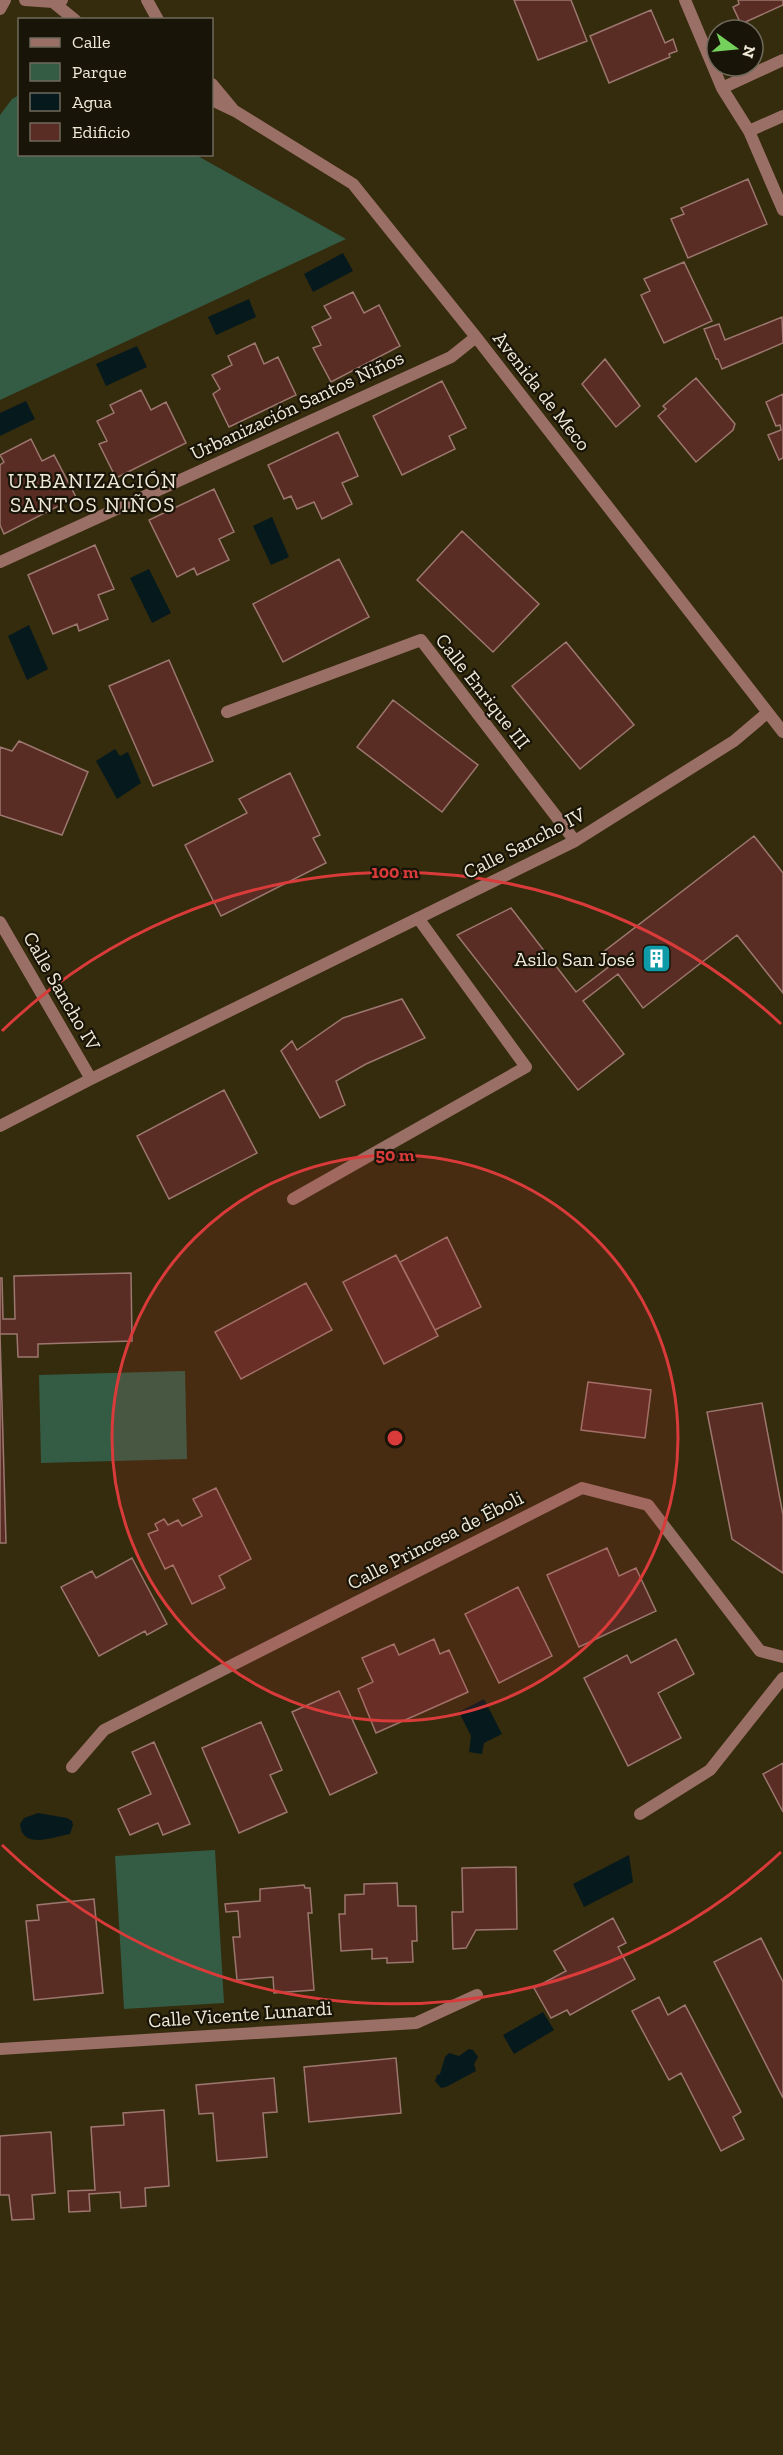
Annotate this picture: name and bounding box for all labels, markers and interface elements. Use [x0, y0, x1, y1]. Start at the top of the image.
legend [18, 18, 213, 156]
north arrow [705, 18, 765, 78]
text: Calle [72, 31, 110, 53]
text: N [738, 43, 760, 60]
text: Parque [72, 61, 127, 83]
text: Agua [72, 91, 112, 113]
text: Edificio [72, 121, 130, 143]
street label: Avenida de Meco [488, 327, 596, 455]
street label: Urbanización Santos Niños [186, 345, 408, 465]
district label: URBANIZACIÓN SANTOS NIÑOS [8, 468, 178, 517]
street label: Calle Enrique III [431, 629, 535, 753]
street label: Calle Sancho IV [459, 802, 589, 884]
text: 100 m [371, 861, 419, 883]
street label: Calle Sancho IV [18, 927, 106, 1055]
building icon: Asilo San José [640, 943, 672, 975]
place label: Asilo San José [515, 947, 635, 971]
text: 50 m [376, 1144, 415, 1166]
centre of rings [385, 1428, 405, 1448]
street label: Calle Princesa de Éboli [343, 1485, 527, 1595]
street label: Calle Vicente Lunardi [147, 1996, 333, 2032]

